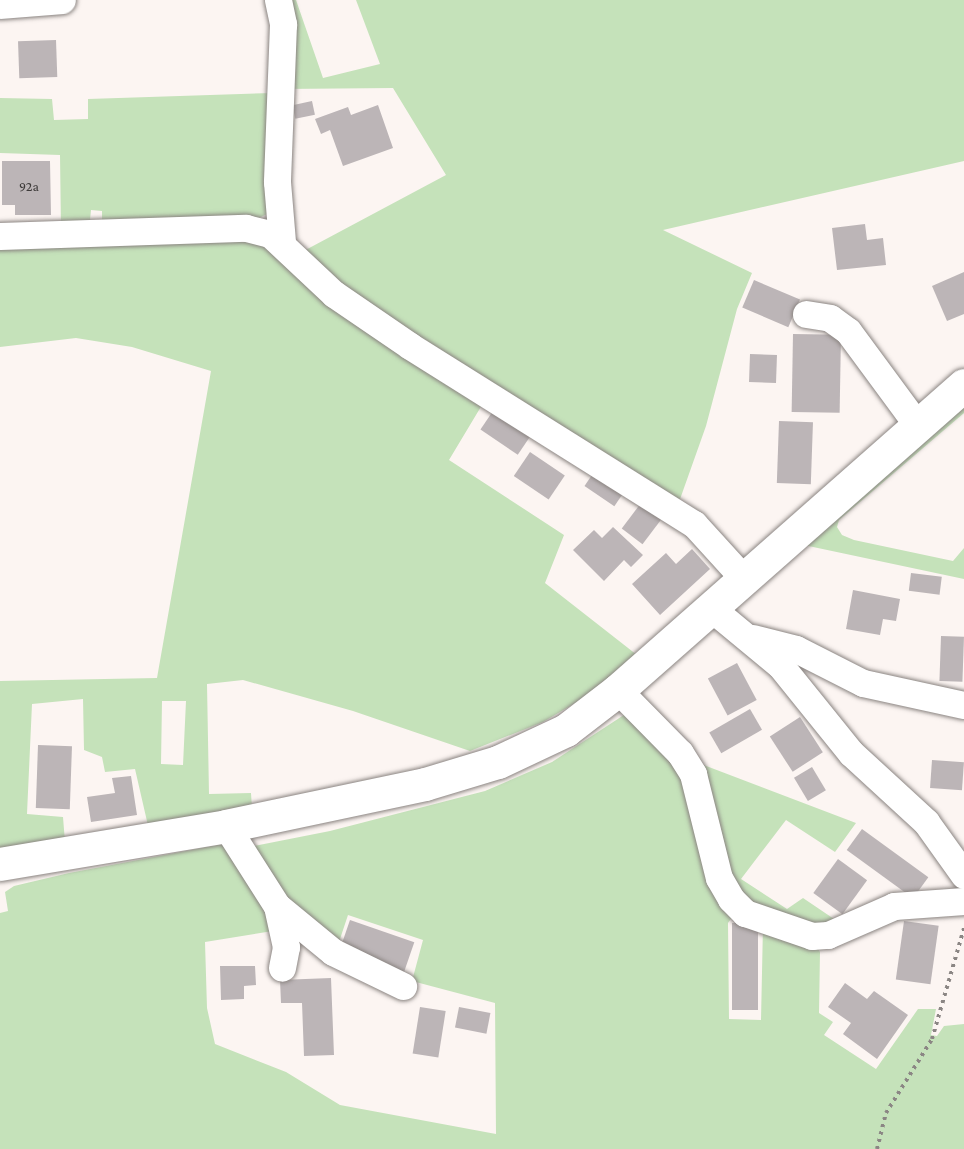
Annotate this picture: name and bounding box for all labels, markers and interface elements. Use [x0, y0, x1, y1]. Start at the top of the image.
house number: 92a [19, 178, 39, 194]

